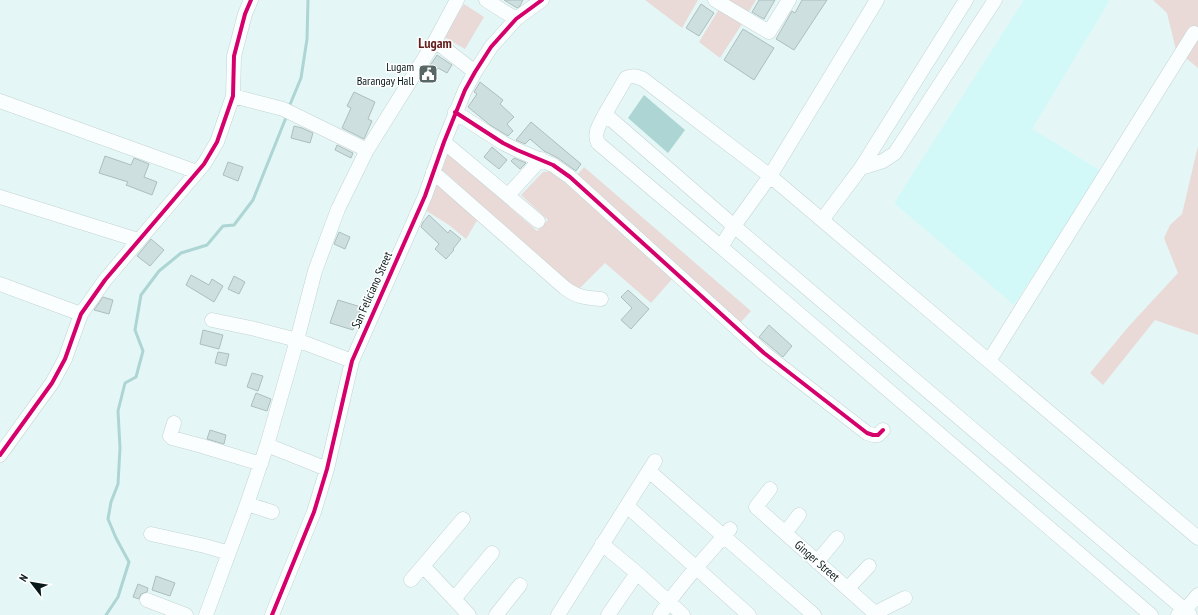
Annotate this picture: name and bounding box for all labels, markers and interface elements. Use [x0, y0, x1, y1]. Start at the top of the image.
district label: Lugam [418, 34, 452, 52]
place label: Lugam Barangay Hall [357, 59, 414, 88]
public building icon: Lugam Barangay Hall [417, 63, 439, 85]
street label: San Feliciano Street [348, 248, 395, 331]
street label: Ginger Street [792, 537, 843, 585]
north arrow [12, 563, 52, 603]
text: N [16, 572, 31, 584]

